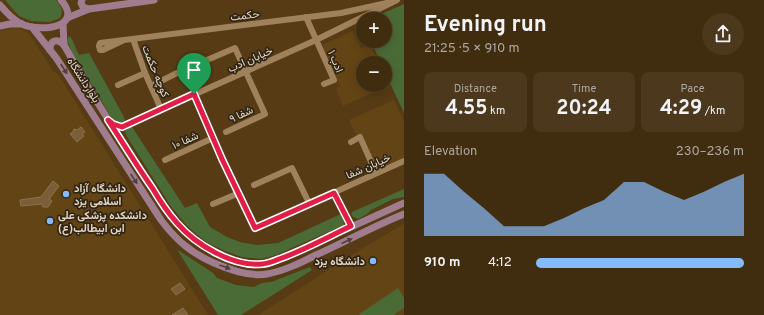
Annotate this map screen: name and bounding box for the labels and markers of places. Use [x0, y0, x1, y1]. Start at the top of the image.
pin [177, 53, 211, 94]
place label: دانشگاه آزاد اسلامی یزد [74, 182, 127, 209]
marker: دانشگاه آزاد اسلامی یزد [61, 189, 71, 199]
place label: دانشکده پزشکی علی ابن ابیطالب(ع) [58, 209, 147, 236]
marker: دانشکده پزشکی علی ابن ابیطالب(ع) [45, 216, 55, 226]
place label: دانشگاه یزد [315, 255, 366, 269]
marker: دانشگاه یزد [368, 256, 378, 266]

